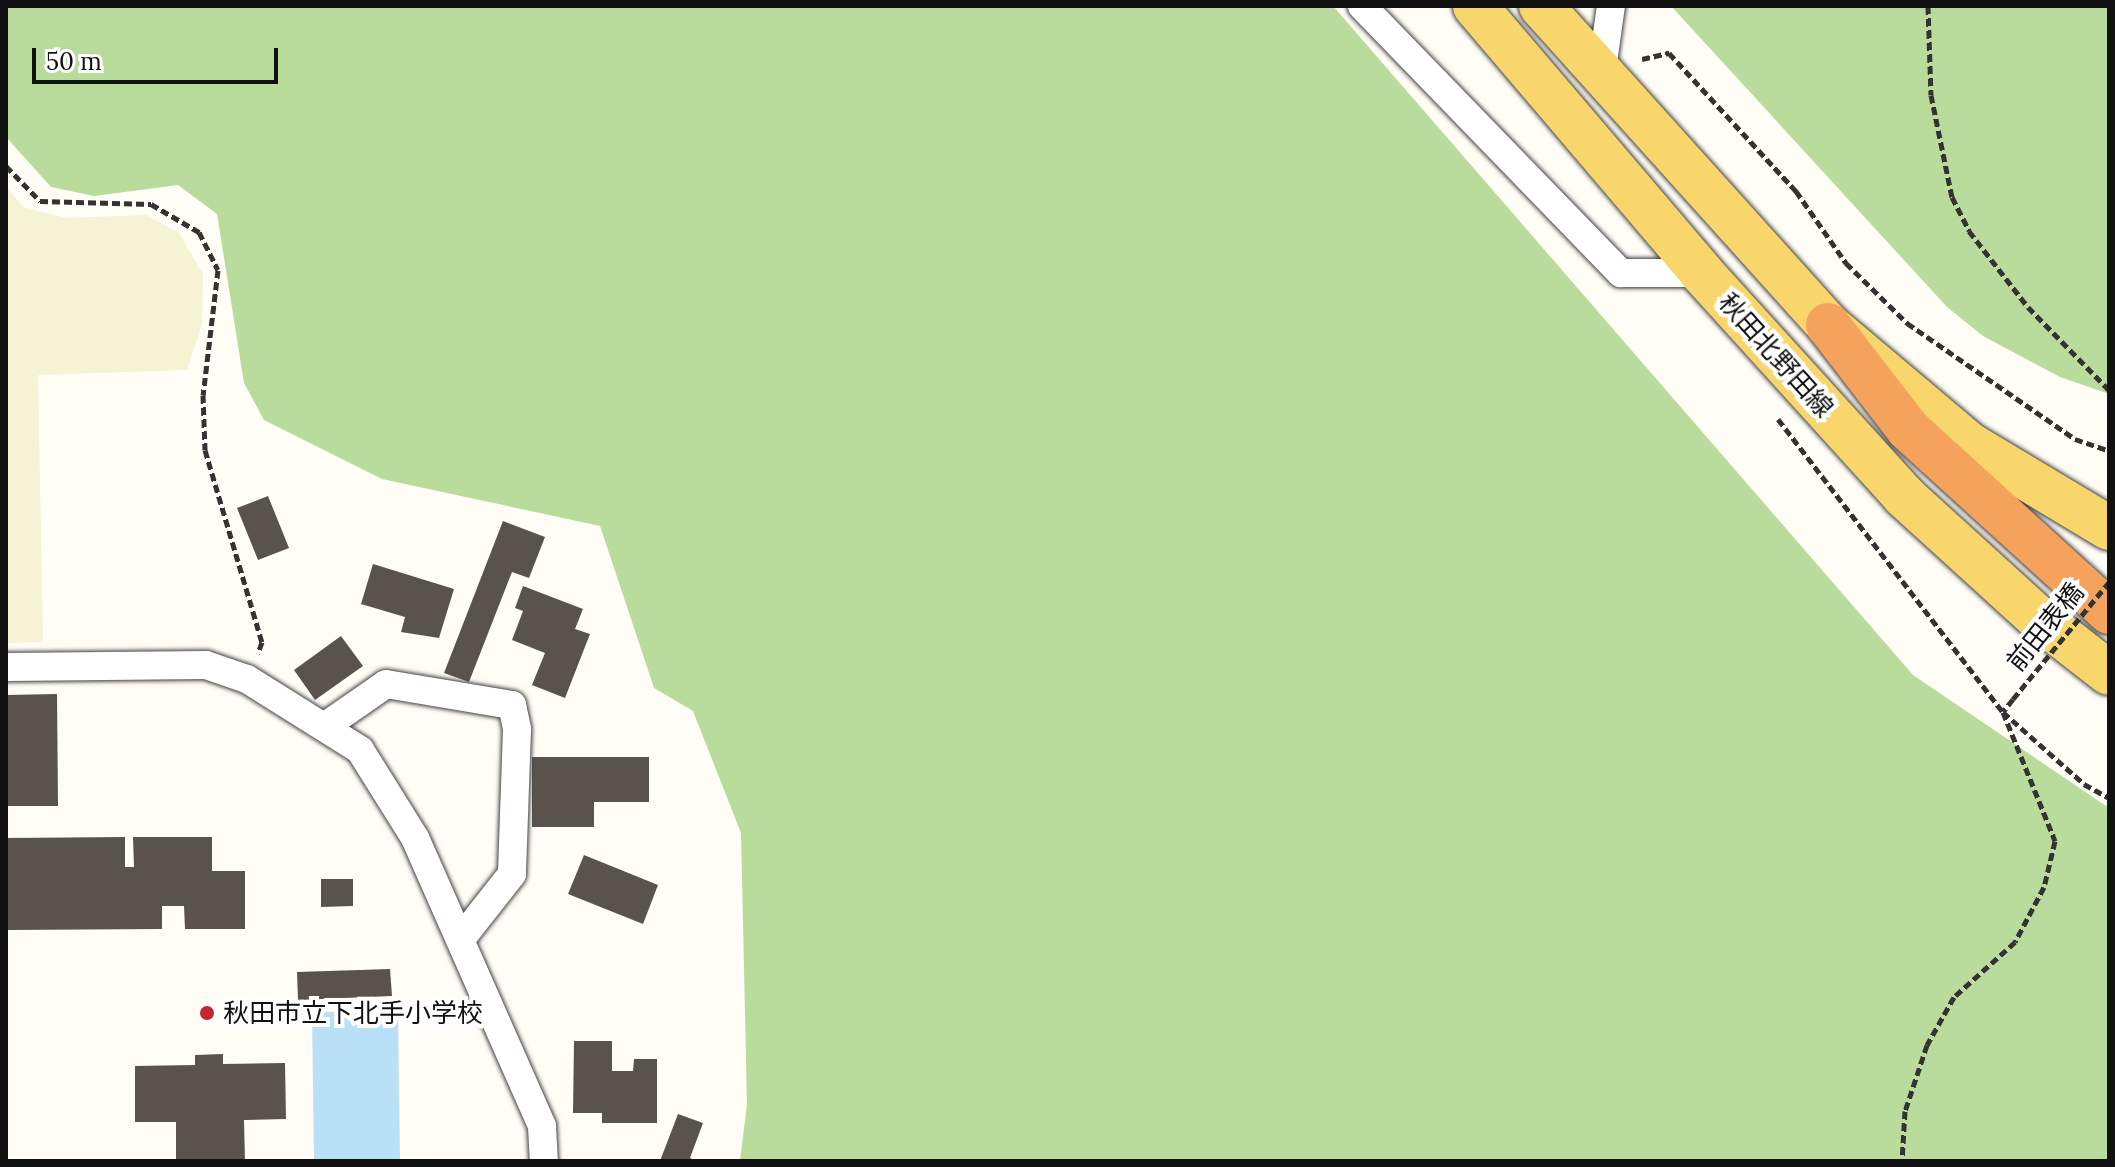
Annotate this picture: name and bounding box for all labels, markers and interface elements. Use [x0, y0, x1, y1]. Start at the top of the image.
scale bar [36, 32, 282, 82]
text: 50 m [46, 46, 102, 77]
street label: 秋田北野田線 [1712, 287, 1840, 423]
street label: 前田表橋 [2000, 577, 2090, 677]
place label: 秋田市立下北手小学校 [223, 997, 483, 1029]
marker: 秋田市立下北手小学校 [198, 1004, 216, 1022]

